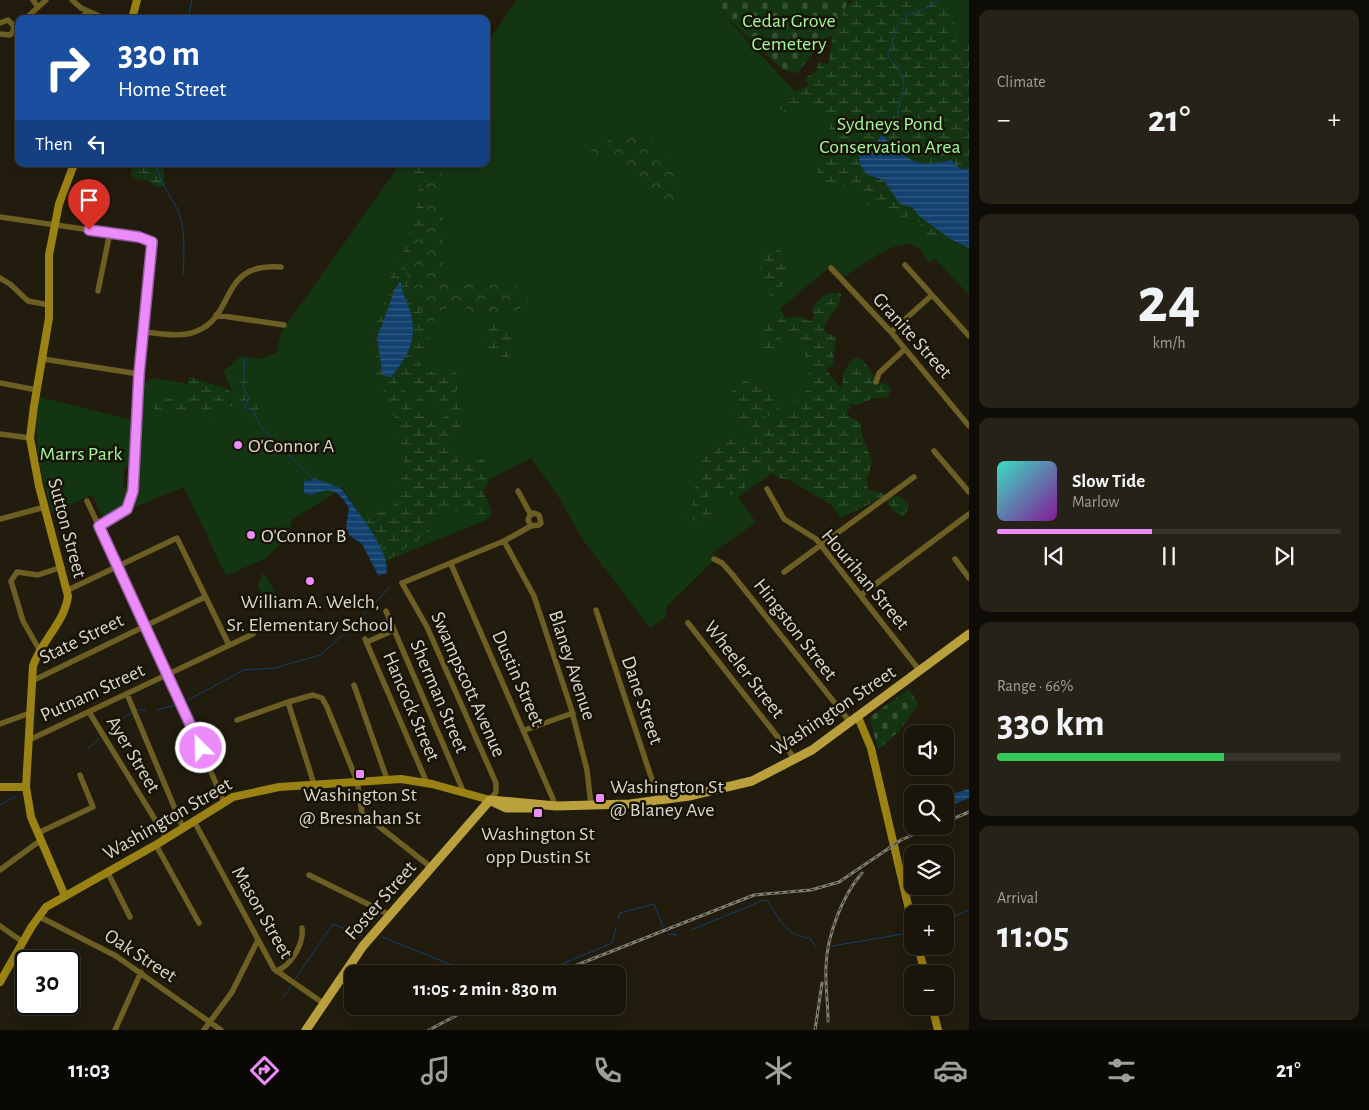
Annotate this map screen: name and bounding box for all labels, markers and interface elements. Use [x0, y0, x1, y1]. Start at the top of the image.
park label: Cedar Grove Cemetery [742, 11, 836, 54]
icon: right [35, 35, 100, 100]
text: 330 m [118, 37, 200, 72]
text: Climate [997, 74, 1046, 90]
text: Home Street [118, 78, 226, 100]
text: 21° [1148, 101, 1190, 139]
text: − [997, 106, 1010, 134]
text: + [1328, 106, 1341, 134]
park label: Sydneys Pond Conservation Area [819, 114, 961, 157]
icon: left [83, 130, 111, 158]
text: Then [35, 135, 73, 154]
pin [68, 179, 110, 230]
icon: arrive [75, 186, 103, 214]
text: 24 [1137, 269, 1201, 334]
street label: Granite Street [869, 289, 956, 383]
text: km/h [1152, 335, 1186, 351]
place label: O'Connor A [248, 436, 335, 456]
marker: O'Connor A [232, 439, 244, 451]
park label: Marrs Park [40, 444, 122, 464]
text: Slow Tide [1072, 472, 1145, 491]
street label: Sutton Street [44, 476, 90, 581]
text: Marlow [1072, 494, 1119, 510]
place label: O'Connor B [261, 526, 347, 546]
street label: Hourihan Street [818, 526, 913, 634]
marker: O'Connor B [245, 529, 257, 541]
icon: previous [1040, 542, 1068, 570]
icon: pause [1155, 542, 1183, 570]
icon: next [1270, 542, 1298, 570]
marker: William A. Welch, Sr. Elementary School [304, 575, 316, 587]
street label: Hingston Street [750, 575, 841, 684]
place label: William A. Welch, Sr. Elementary School [227, 592, 393, 635]
street label: Blaney Avenue [545, 608, 599, 723]
street label: Swampscott Avenue [427, 609, 509, 760]
street label: State Street [36, 610, 127, 668]
street label: Wheeler Street [700, 617, 789, 723]
street label: Dustin Street [488, 628, 548, 730]
street label: Sherman Street [406, 637, 472, 757]
street label: Hancock Street [379, 648, 443, 765]
street label: Dane Street [618, 654, 667, 748]
street label: Putnam Street [37, 660, 148, 726]
street label: Washington Street [768, 662, 900, 760]
text: Range · 66% [997, 678, 1073, 694]
text: 330 km [997, 705, 1105, 743]
street label: Ayer Street [103, 713, 164, 797]
position arrow [174, 721, 226, 773]
map controls [904, 725, 954, 1015]
button: sound [904, 725, 954, 775]
marker: Washington St @ Bresnahan St [354, 768, 366, 780]
street label: Washington Street [100, 774, 236, 864]
place label: Washington St @ Blaney Ave [610, 777, 724, 820]
place label: Washington St @ Bresnahan St [299, 785, 422, 828]
button: search [904, 785, 954, 835]
marker: Washington St @ Blaney Ave [594, 792, 606, 804]
marker: Washington St opp Dustin St [532, 807, 544, 819]
place label: Washington St opp Dustin St [481, 824, 596, 867]
button: layers [904, 845, 954, 895]
street label: Foster Street [341, 857, 421, 944]
street label: Mason Street [228, 863, 297, 962]
text: Arrival [997, 890, 1038, 906]
button: + [904, 905, 954, 955]
text: 11:05 [997, 917, 1069, 955]
street label: Oak Street [101, 925, 181, 987]
speed limit sign: 30 [15, 950, 80, 1015]
button: − [904, 965, 954, 1015]
text: 11:05 · 2 min · 830 m [413, 980, 557, 999]
icon: directions [247, 1053, 282, 1088]
icon: music [418, 1053, 453, 1088]
icon: phone [590, 1053, 625, 1088]
icon: climate [761, 1053, 796, 1088]
icon: car [933, 1053, 968, 1088]
icon: filters [1104, 1053, 1139, 1088]
text: 11:03 [68, 1059, 110, 1081]
text: 21° [1276, 1059, 1301, 1081]

